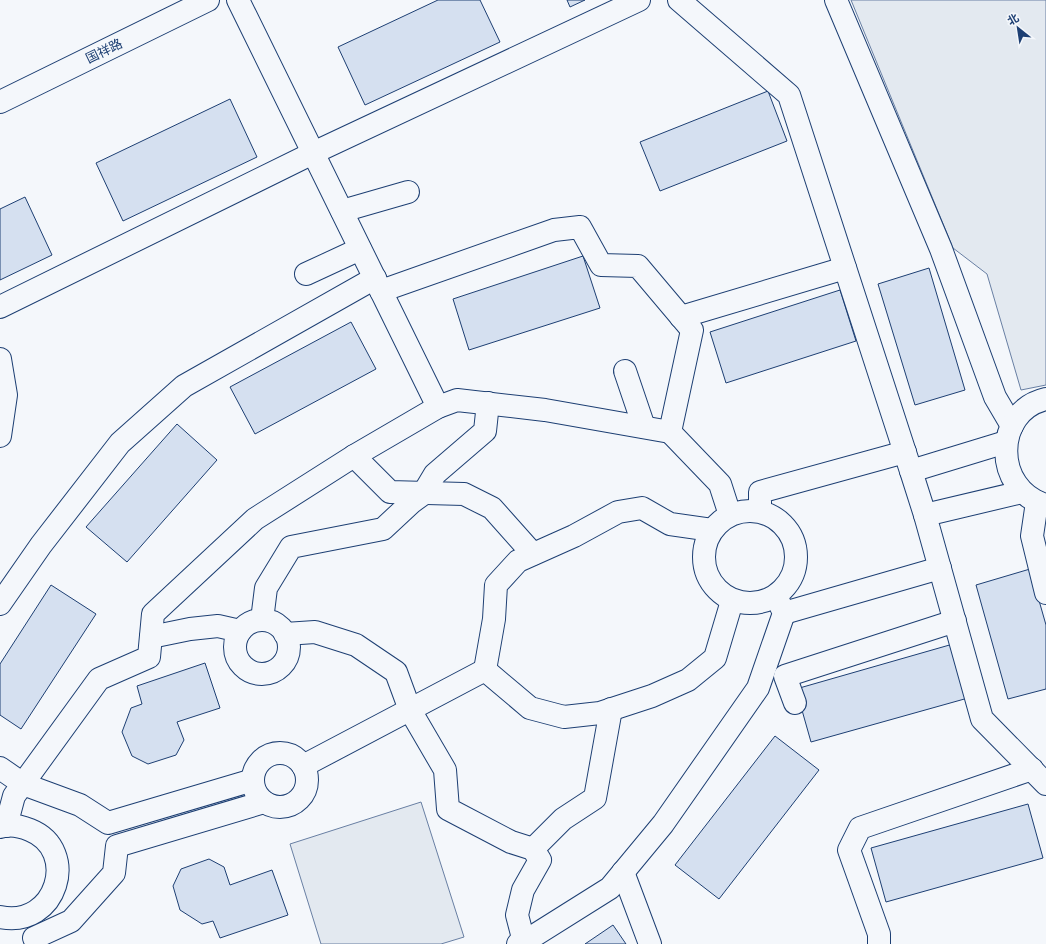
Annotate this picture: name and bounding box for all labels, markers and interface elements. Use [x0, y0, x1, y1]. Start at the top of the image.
north arrow [998, 8, 1038, 48]
text: 北 [1005, 11, 1021, 28]
street label: 国祥路 [83, 35, 125, 67]

